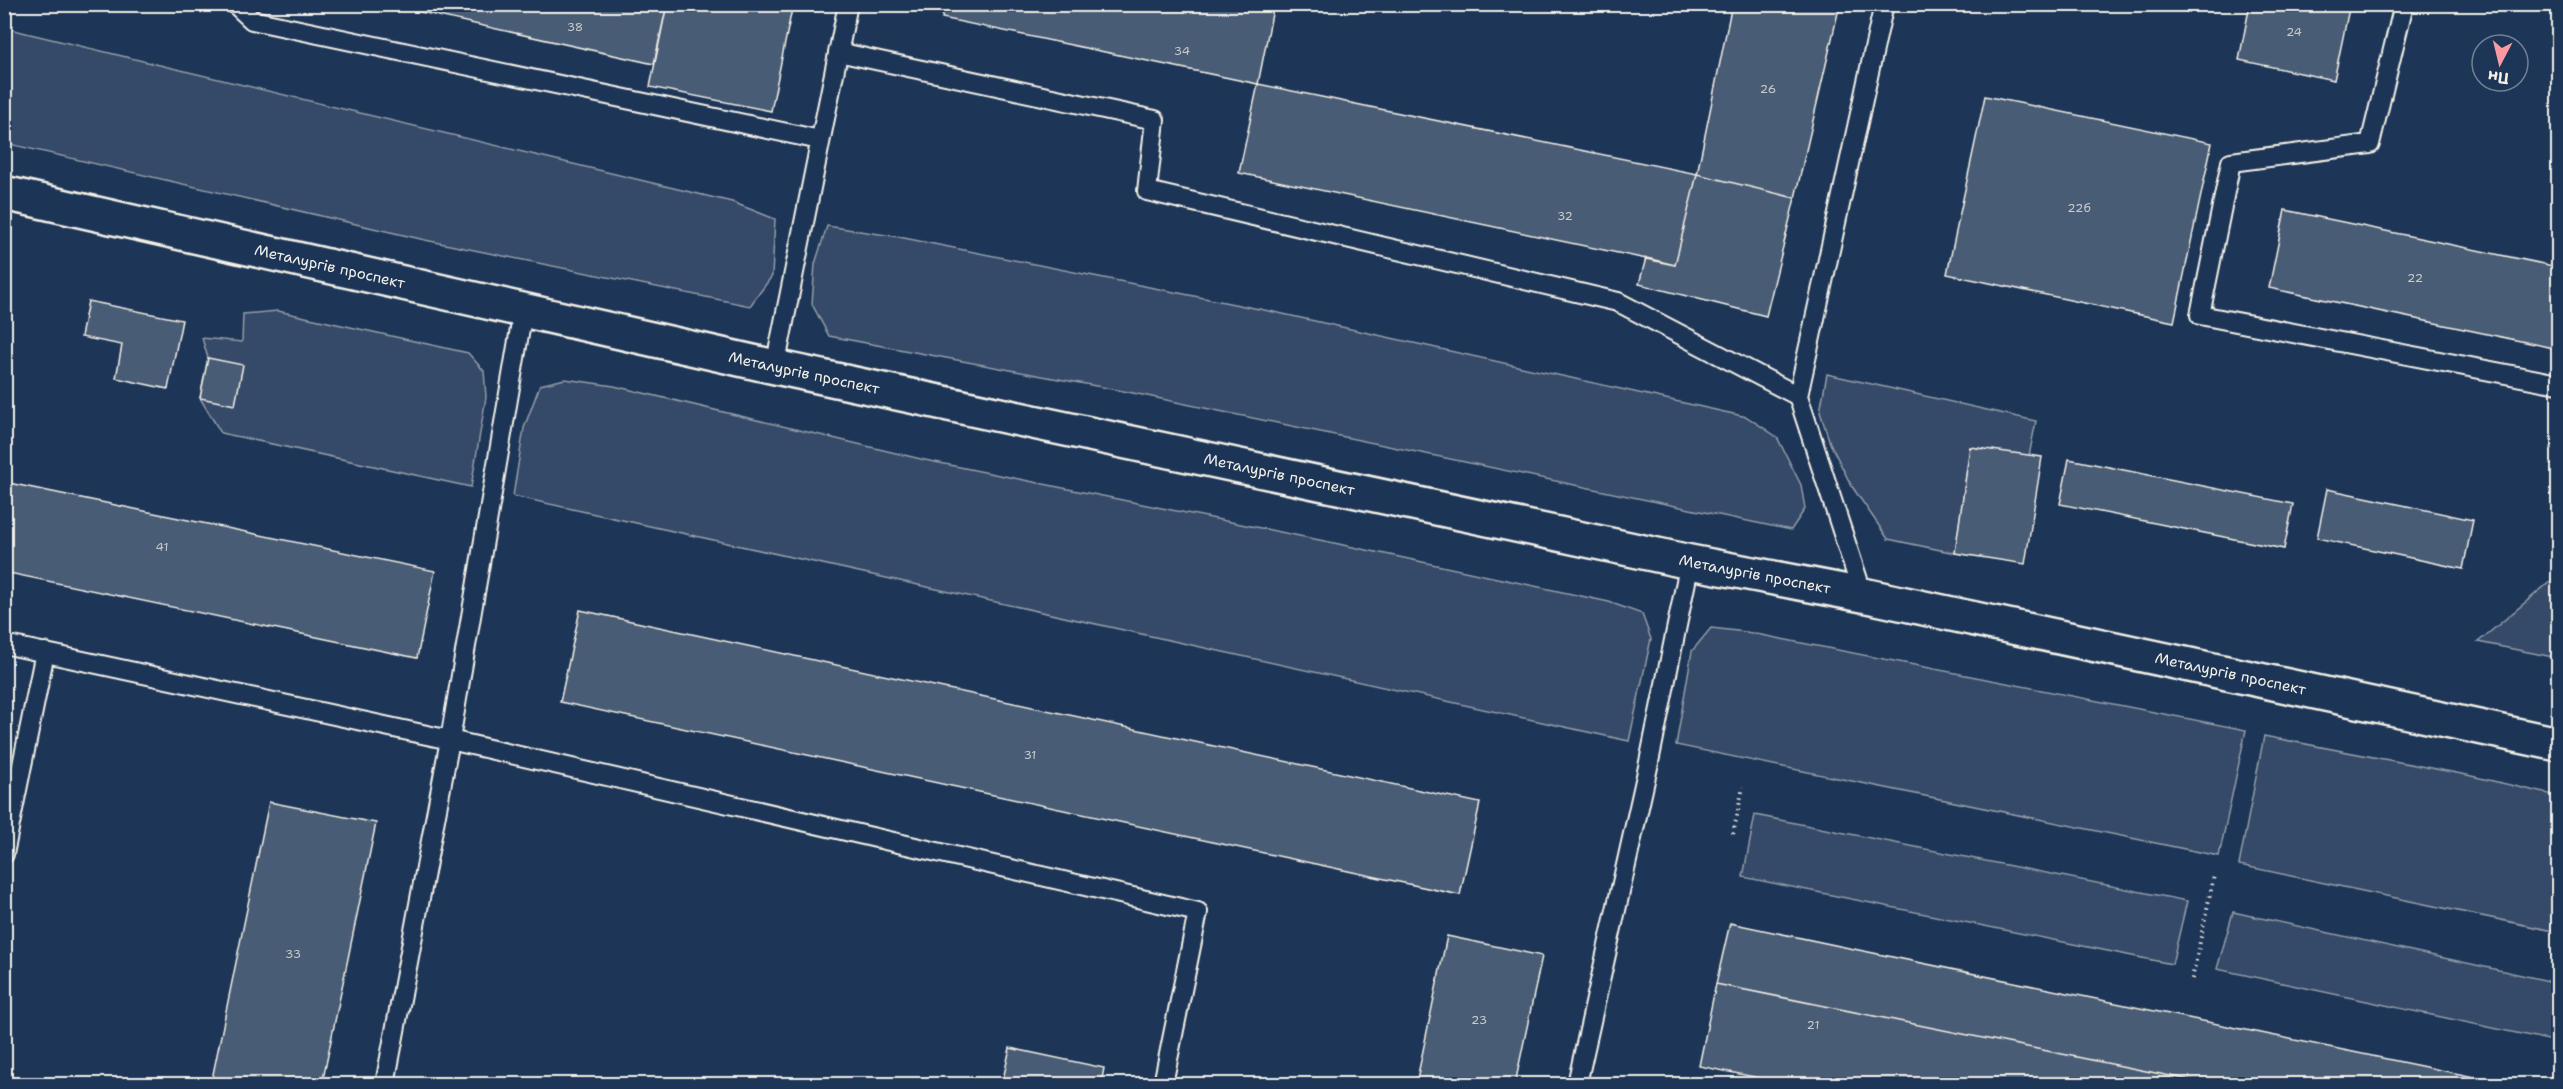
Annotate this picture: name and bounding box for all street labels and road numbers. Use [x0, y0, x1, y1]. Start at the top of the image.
street label: Металургів проспект [253, 240, 407, 293]
street label: Металургів проспект [727, 347, 882, 399]
street label: Металургів проспект [1202, 449, 1357, 500]
street label: Металургів проспект [1677, 550, 1833, 599]
street label: Металургів проспект [2153, 648, 2308, 700]

